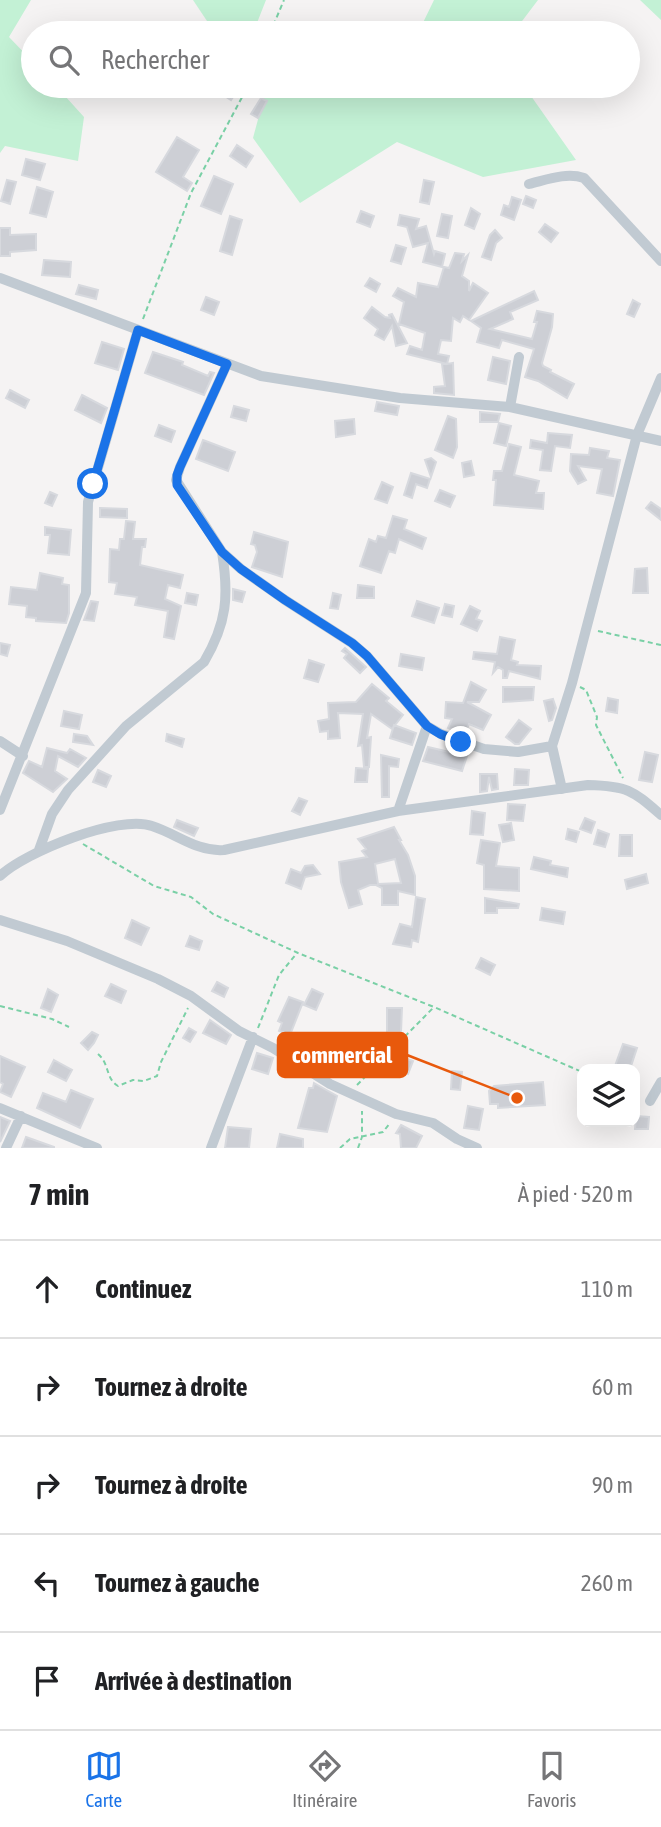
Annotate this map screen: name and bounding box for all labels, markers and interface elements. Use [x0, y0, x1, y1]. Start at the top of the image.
search box [21, 21, 640, 98]
icon: search [45, 41, 83, 79]
text: Rechercher [101, 45, 209, 75]
route start [77, 468, 108, 499]
route end [445, 726, 476, 757]
callout: commercial [278, 1033, 407, 1077]
text: commercial [292, 1042, 393, 1068]
map controls [577, 1064, 640, 1127]
button: layers [577, 1064, 640, 1127]
text: 7 min [28, 1177, 89, 1211]
text: À pied · 520 m [518, 1181, 633, 1207]
icon: ahead [28, 1270, 66, 1308]
text: Continuez [95, 1274, 191, 1304]
text: 110 m [581, 1276, 633, 1302]
icon: right [28, 1368, 66, 1406]
text: Tournez à droite [95, 1372, 248, 1402]
text: 60 m [592, 1374, 633, 1400]
icon: right [28, 1466, 66, 1504]
text: Tournez à droite [95, 1470, 248, 1500]
text: 90 m [592, 1472, 633, 1498]
icon: left [28, 1564, 66, 1602]
text: Tournez à gauche [95, 1568, 260, 1598]
text: 260 m [581, 1570, 633, 1596]
icon: arrive [28, 1662, 66, 1700]
text: Arrivée à destination [95, 1666, 292, 1696]
tab: Carte [85, 1747, 123, 1811]
tab: Itinéraire [292, 1747, 357, 1811]
tab: Favoris [527, 1747, 576, 1811]

